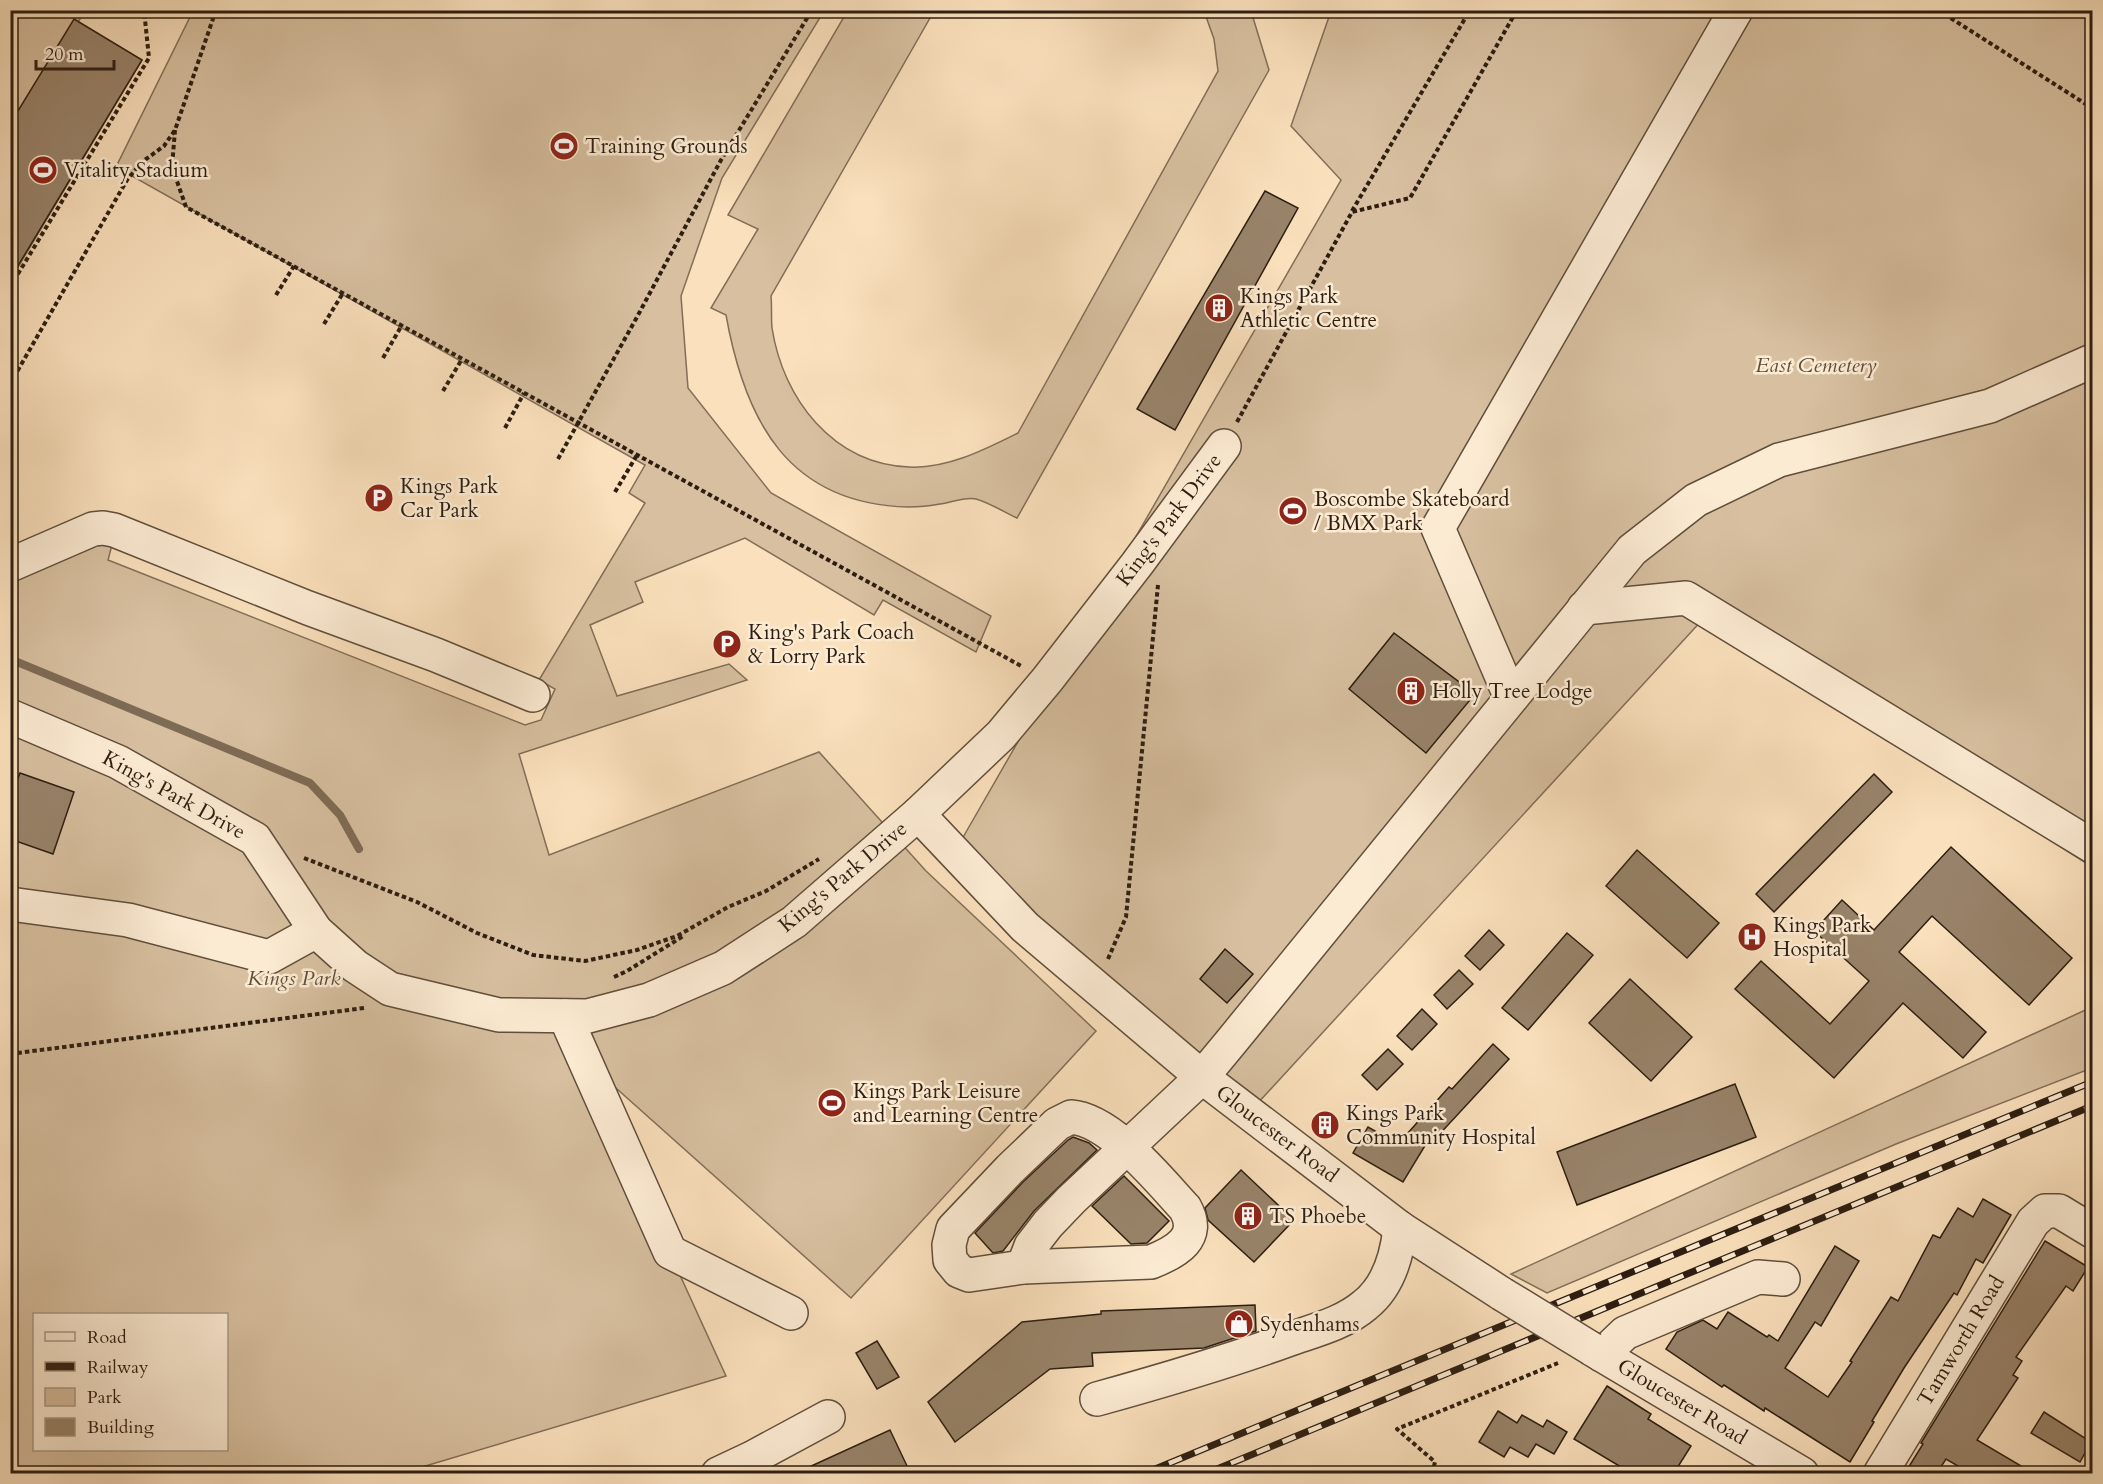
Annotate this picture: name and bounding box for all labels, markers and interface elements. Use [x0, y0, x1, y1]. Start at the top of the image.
scale bar [36, 33, 114, 71]
text: 20 m [45, 42, 84, 67]
sports icon: Training Grounds [548, 130, 580, 162]
place label: Training Grounds [585, 132, 748, 161]
sports icon: Vitality Stadium [27, 154, 59, 186]
place label: Vitality Stadium [64, 156, 209, 185]
place label: Kings Park Athletic Centre [1240, 282, 1377, 335]
building icon: Kings Park Athletic Centre [1203, 292, 1235, 324]
park label: East Cemetery [1755, 351, 1877, 380]
street label: King's Park Drive [1109, 448, 1229, 592]
place label: Kings Park Car Park [400, 472, 499, 525]
parking icon: Kings Park Car Park [363, 482, 395, 514]
place label: Boscombe Skateboard / BMX Park [1314, 485, 1509, 538]
sports icon: Boscombe Skateboard / BMX Park [1277, 495, 1309, 527]
place label: King's Park Coach & Lorry Park [748, 618, 915, 671]
parking icon: King's Park Coach & Lorry Park [711, 628, 743, 660]
building icon: Holly Tree Lodge [1395, 675, 1427, 707]
place label: Holly Tree Lodge [1432, 677, 1593, 706]
street label: King's Park Drive [97, 744, 251, 846]
street label: King's Park Drive [773, 815, 913, 939]
place label: Kings Park Hospital [1773, 911, 1872, 964]
hospital icon: Kings Park Hospital [1736, 921, 1768, 953]
park label: Kings Park [247, 964, 341, 993]
place label: Kings Park Leisure and Learning Centre [853, 1077, 1038, 1130]
street label: Gloucester Road [1210, 1078, 1344, 1190]
sports icon: Kings Park Leisure and Learning Centre [816, 1087, 848, 1119]
place label: Kings Park Community Hospital [1346, 1099, 1536, 1152]
building icon: Kings Park Community Hospital [1309, 1109, 1341, 1141]
building icon: TS Phoebe [1232, 1200, 1264, 1232]
place label: TS Phoebe [1269, 1202, 1366, 1231]
street label: Tamworth Road [1910, 1270, 2012, 1412]
shop icon: Sydenhams [1223, 1308, 1255, 1340]
place label: Sydenhams [1260, 1310, 1360, 1339]
legend [33, 1313, 228, 1451]
text: Road [87, 1325, 127, 1350]
street label: Gloucester Road [1612, 1352, 1752, 1452]
text: Railway [87, 1355, 149, 1380]
text: Park [87, 1385, 122, 1410]
text: Building [87, 1415, 155, 1440]

